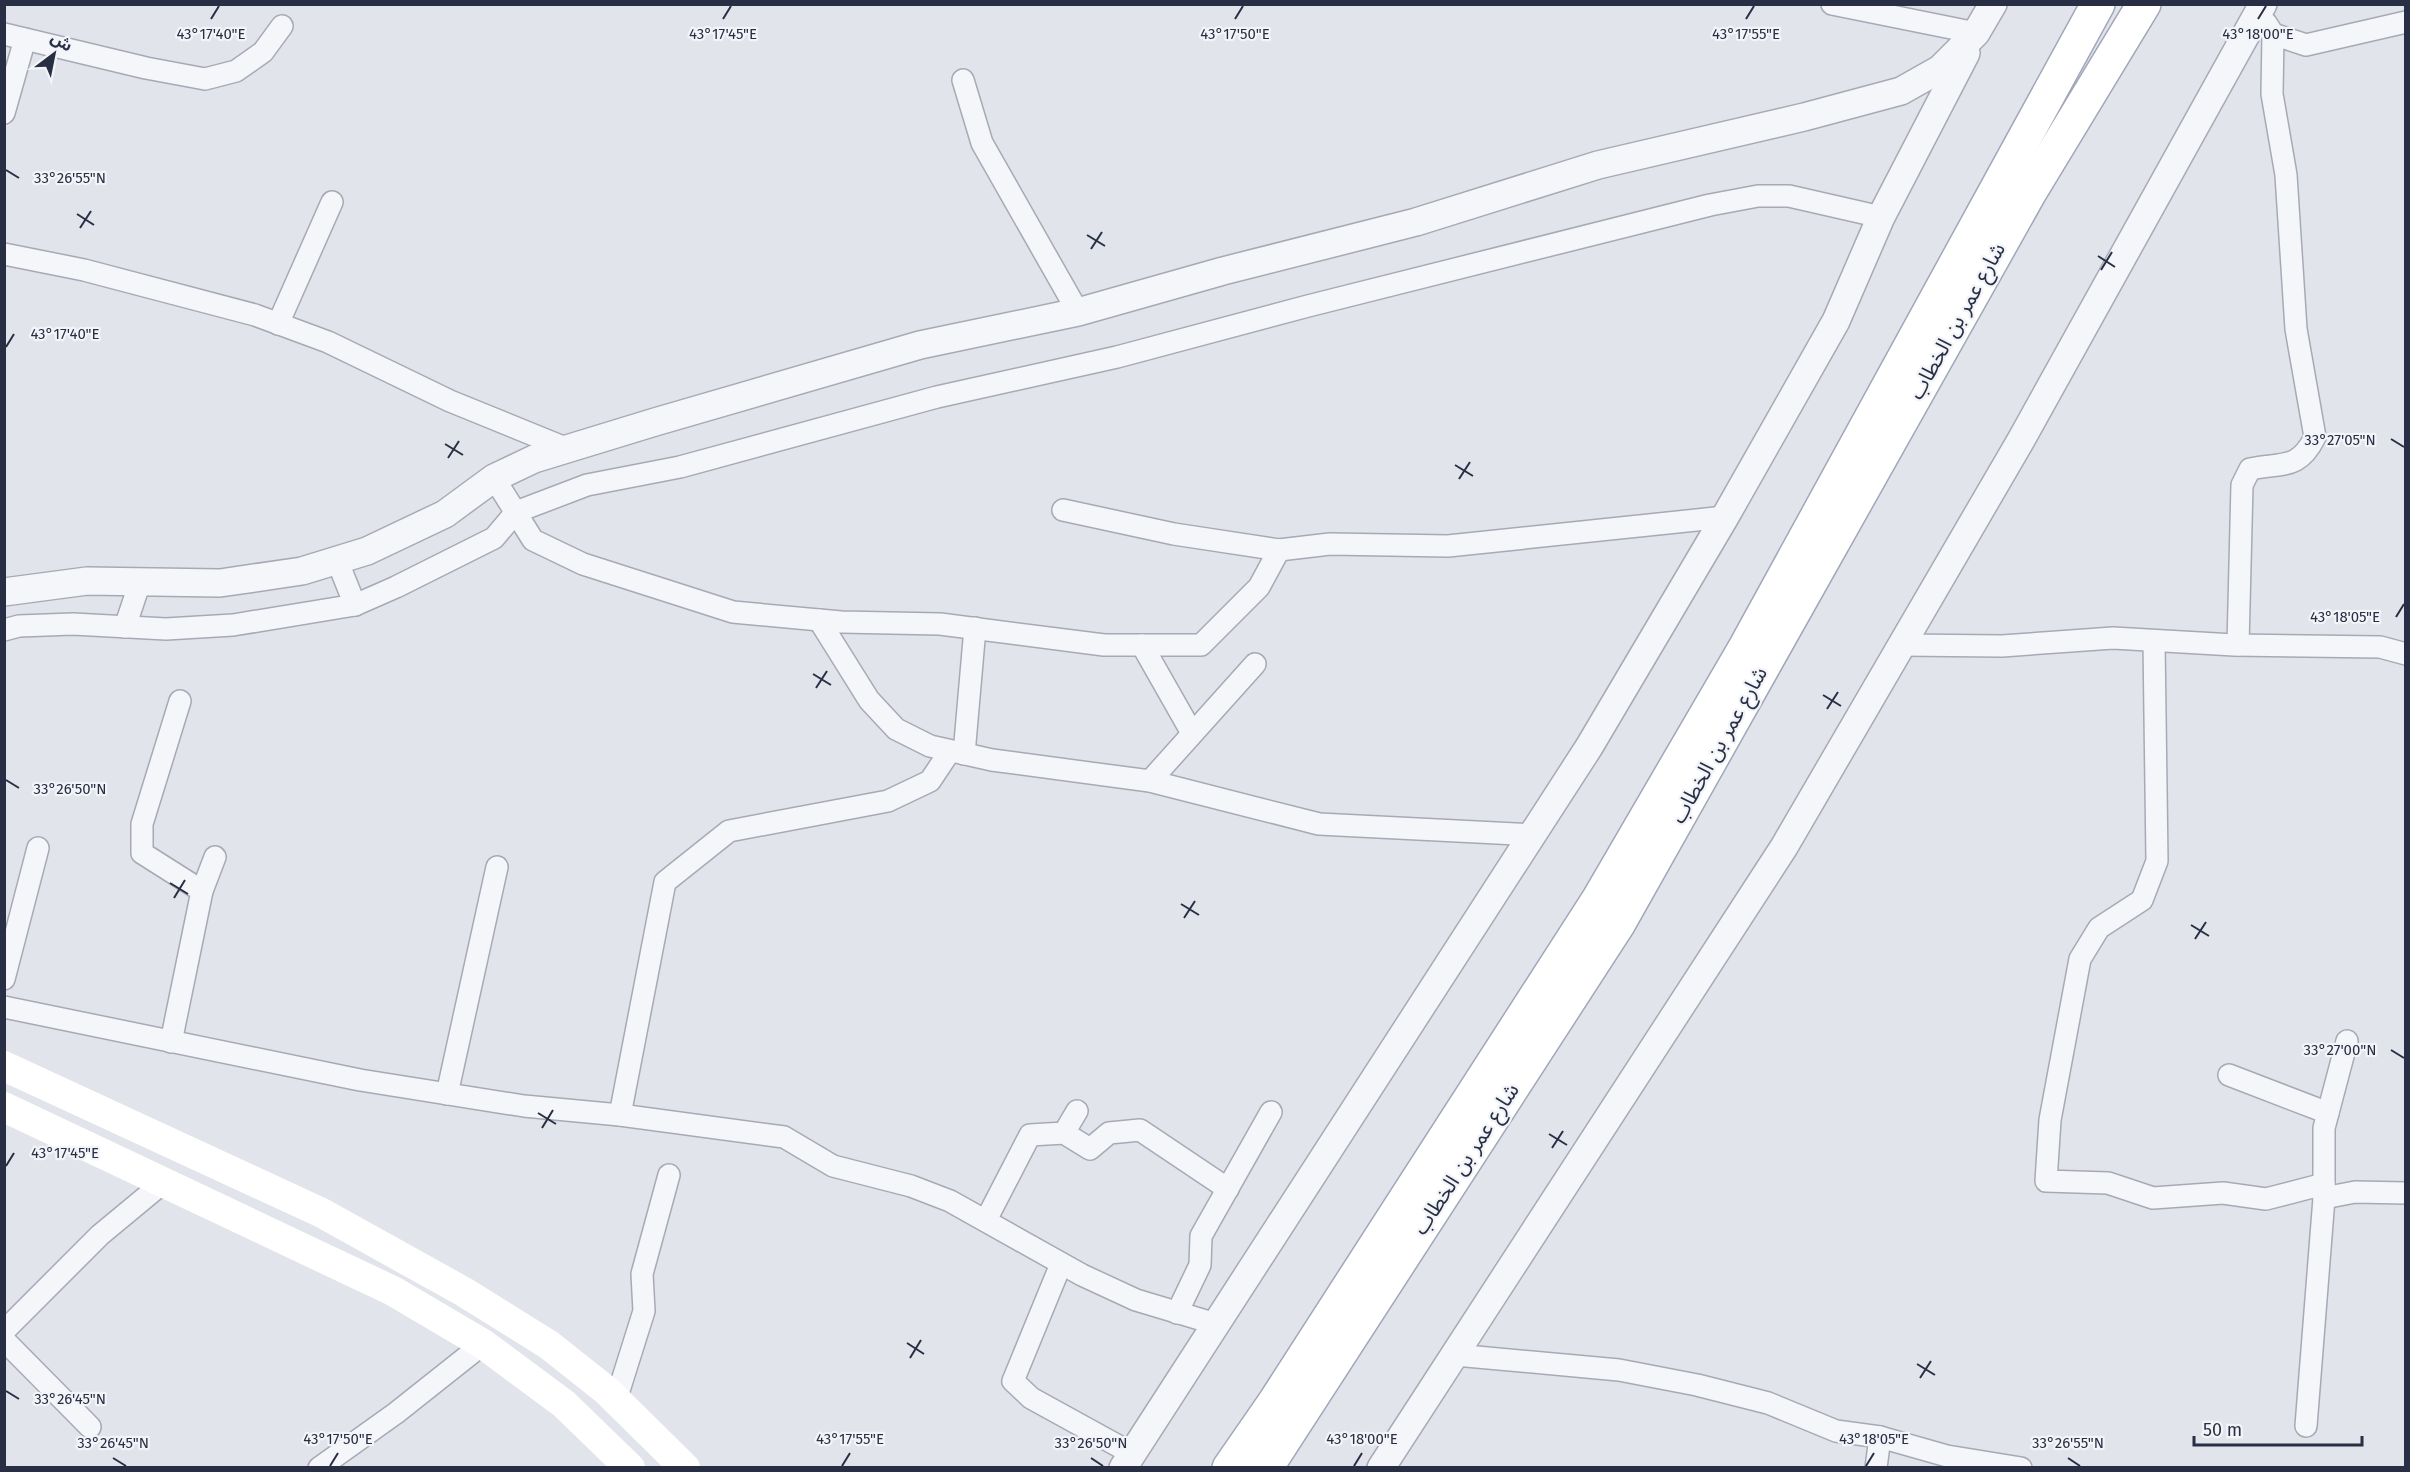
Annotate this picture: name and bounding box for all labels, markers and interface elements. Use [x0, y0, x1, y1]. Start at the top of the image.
north arrow [24, 24, 84, 84]
text: 43°17'40"E [176, 25, 246, 43]
text: 43°17'45"E [689, 25, 757, 43]
text: 43°17'50"E [1200, 25, 1270, 43]
text: 43°17'55"E [1712, 25, 1780, 43]
text: 43°18'00"E [2222, 25, 2294, 43]
text: ش [47, 28, 76, 56]
text: 33°26'55"N [34, 169, 106, 187]
street label: شارع عمر بن الخطاب [1903, 238, 2013, 405]
text: 43°17'40"E [30, 325, 100, 343]
text: 33°27'05"N [2304, 431, 2376, 449]
text: 43°18'05"E [2310, 608, 2380, 626]
street label: شارع عمر بن الخطاب [1665, 662, 1775, 829]
text: 33°26'50"N [33, 780, 107, 798]
text: 33°27'00"N [2304, 1041, 2376, 1059]
street label: شارع عمر بن الخطاب [1407, 1078, 1526, 1241]
text: 43°17'45"E [31, 1144, 99, 1162]
text: 33°26'45"N [34, 1390, 106, 1408]
scale bar [2194, 1409, 2362, 1447]
text: 50 m [2203, 1419, 2242, 1441]
text: 43°17'50"E [303, 1430, 373, 1448]
text: 43°17'55"E [816, 1430, 884, 1448]
text: 43°18'00"E [1326, 1430, 1398, 1448]
text: 43°18'05"E [1839, 1430, 1909, 1448]
text: 33°26'45"N [77, 1434, 149, 1452]
text: 33°26'50"N [1054, 1434, 1128, 1452]
text: 33°26'55"N [2032, 1434, 2104, 1452]

